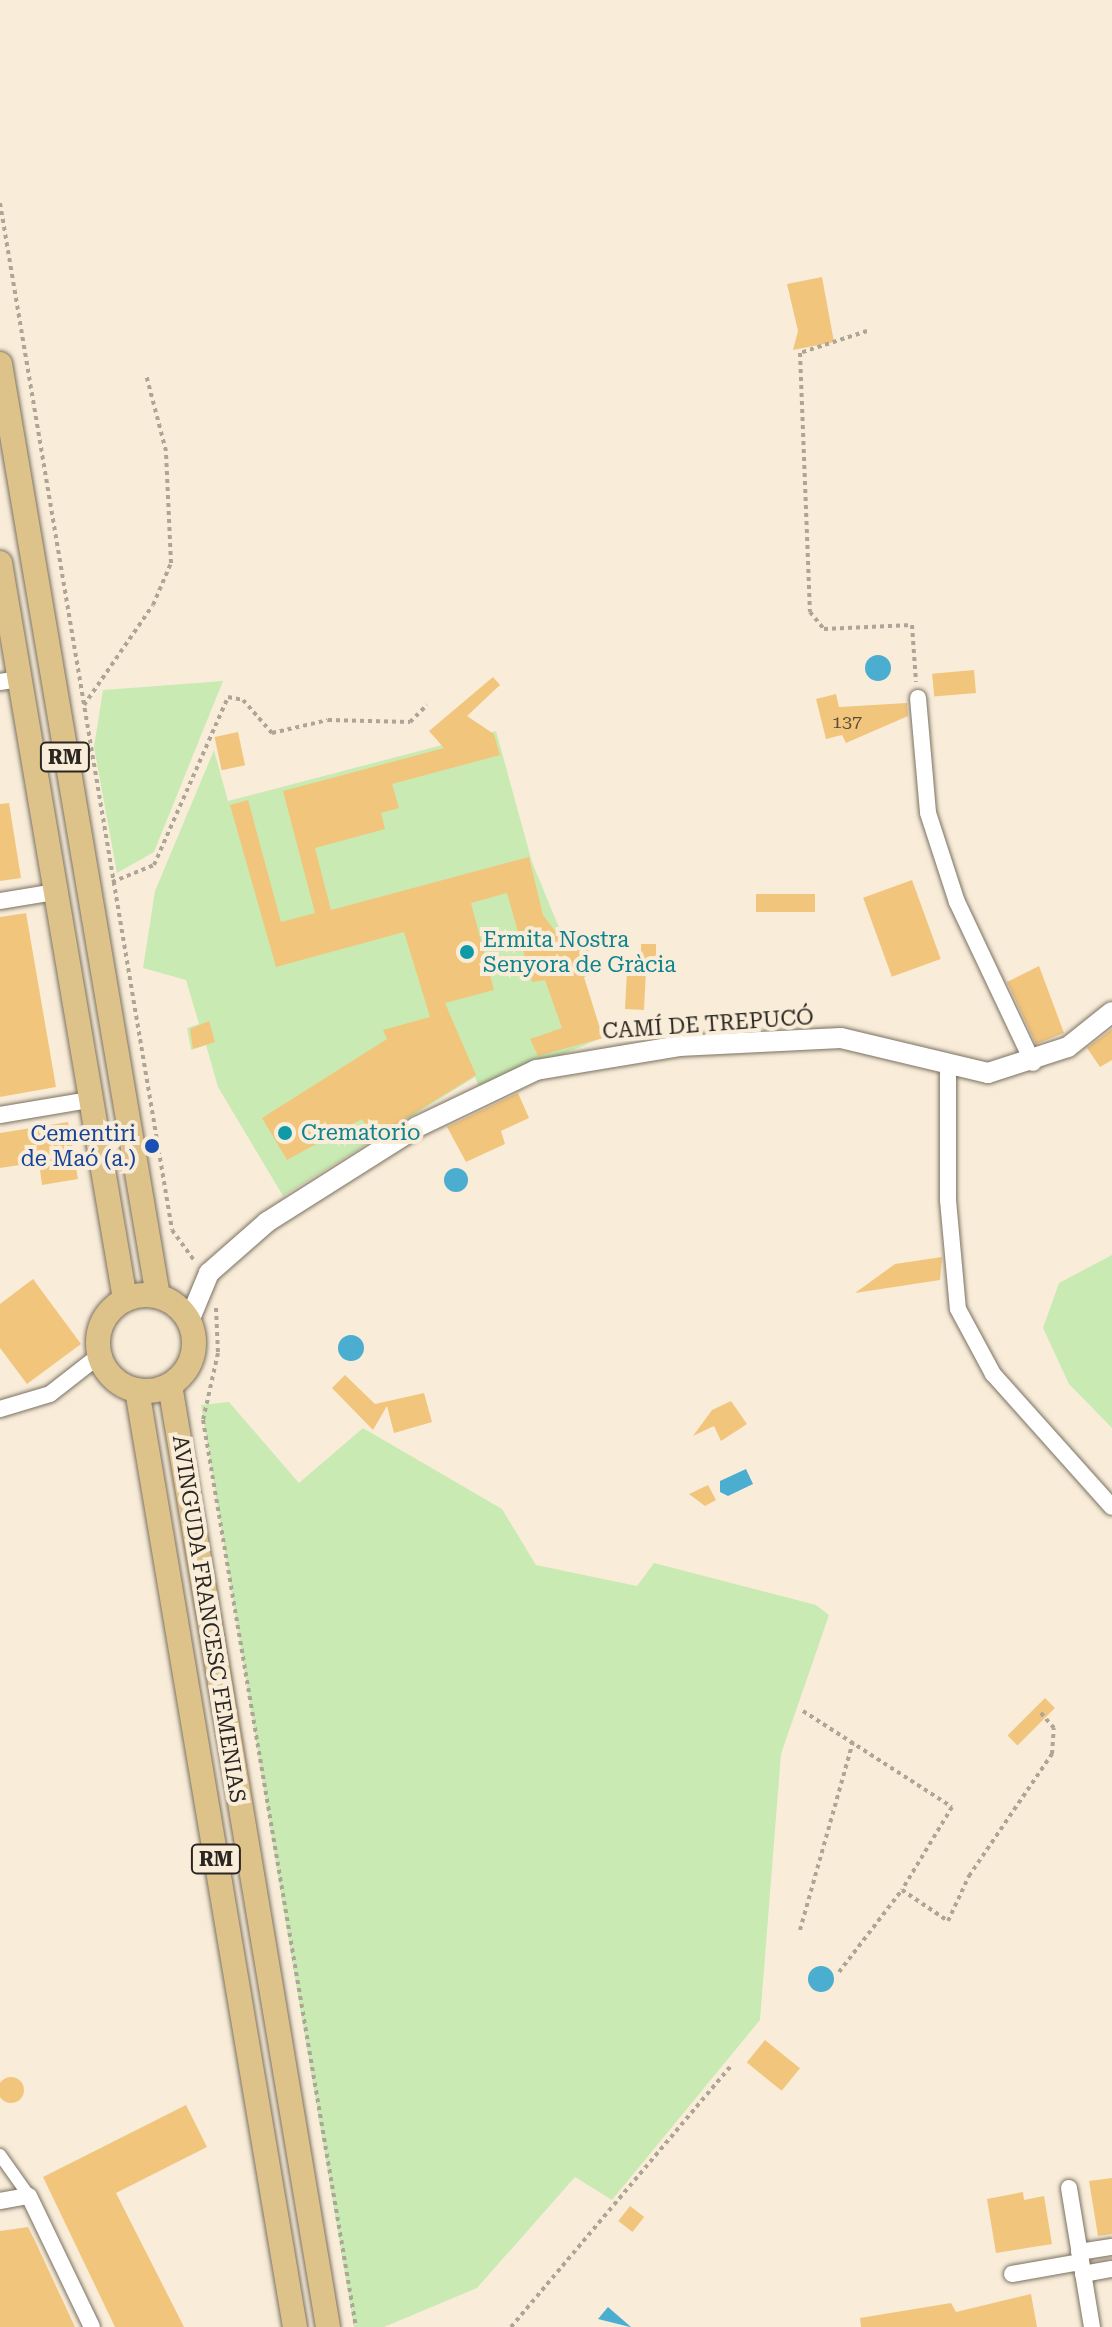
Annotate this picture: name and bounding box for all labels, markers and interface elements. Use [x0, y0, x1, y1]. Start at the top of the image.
house number: 137 [832, 711, 862, 733]
road number: RM [39, 741, 91, 773]
place label: Ermita Nostra Senyora de Gràcia [483, 926, 676, 978]
marker: Ermita Nostra Senyora de Gràcia [458, 943, 476, 961]
street label: CAMÍ DE TREPUCÓ [601, 1003, 815, 1045]
place label: Cementiri de Maó (a.) [21, 1120, 136, 1172]
place label: Crematorio [301, 1120, 421, 1146]
marker: Crematorio [276, 1124, 294, 1142]
marker: Cementiri de Maó (a.) [143, 1137, 161, 1155]
street label: AVINGUDA FRANCESC FEMENIAS [167, 1433, 251, 1805]
road number: RM [190, 1843, 242, 1875]

